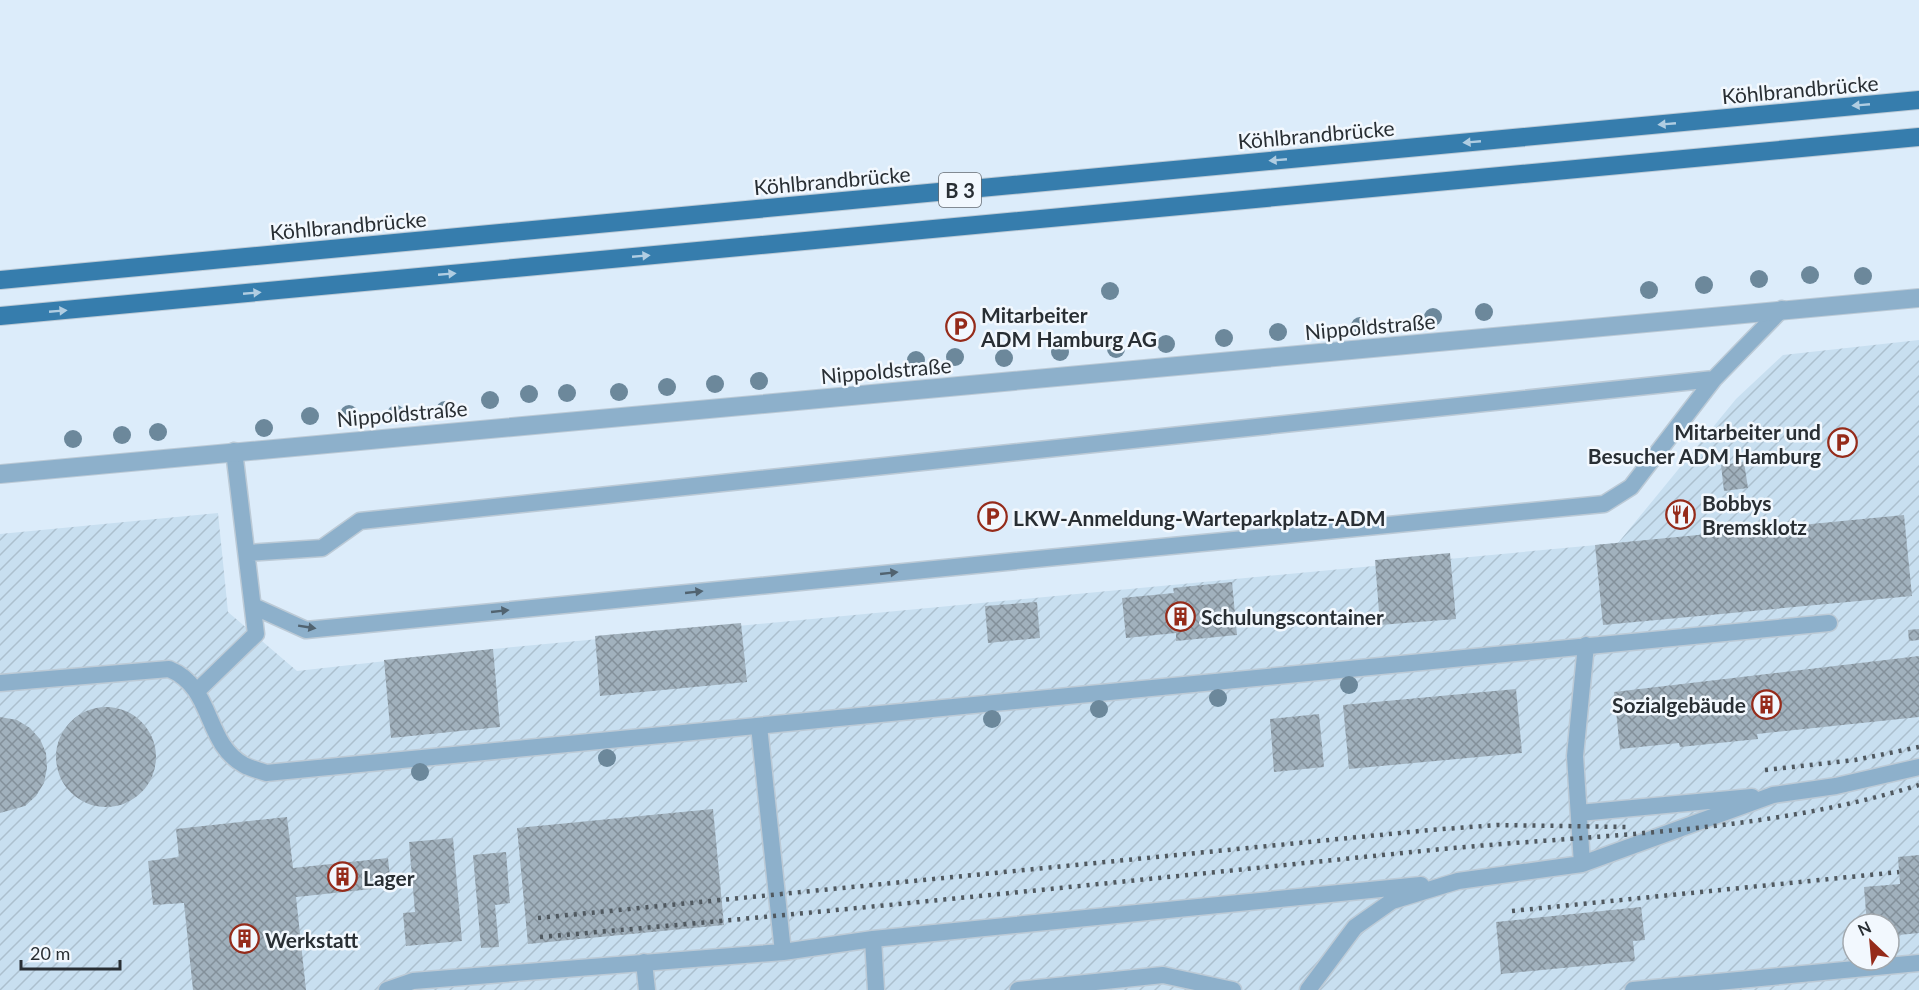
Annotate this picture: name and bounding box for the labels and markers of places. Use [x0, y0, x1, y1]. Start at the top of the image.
place label: Mitarbeiter ADM Hamburg AG [980, 302, 1157, 351]
parking icon: Mitarbeiter ADM Hamburg AG [944, 310, 976, 342]
place label: Mitarbeiter und Besucher ADM Hamburg [1588, 419, 1821, 468]
parking icon: Mitarbeiter und Besucher ADM Hamburg [1826, 427, 1858, 459]
place label: Bobbys Bremsklotz [1702, 490, 1807, 539]
restaurant icon: Bobbys Bremsklotz [1665, 498, 1697, 530]
parking icon: LKW-Anmeldung-Warteparkplatz-ADM [976, 501, 1008, 533]
place label: LKW-Anmeldung-Warteparkplatz-ADM [1013, 505, 1386, 530]
building icon: Schulungscontainer [1164, 600, 1196, 632]
place label: Schulungscontainer [1201, 604, 1384, 629]
building icon: Sozialgebäude [1751, 688, 1783, 720]
place label: Sozialgebäude [1612, 692, 1746, 717]
building icon: Lager [326, 861, 358, 893]
place label: Lager [363, 865, 415, 890]
building icon: Werkstatt [228, 923, 260, 955]
place label: Werkstatt [265, 927, 359, 952]

